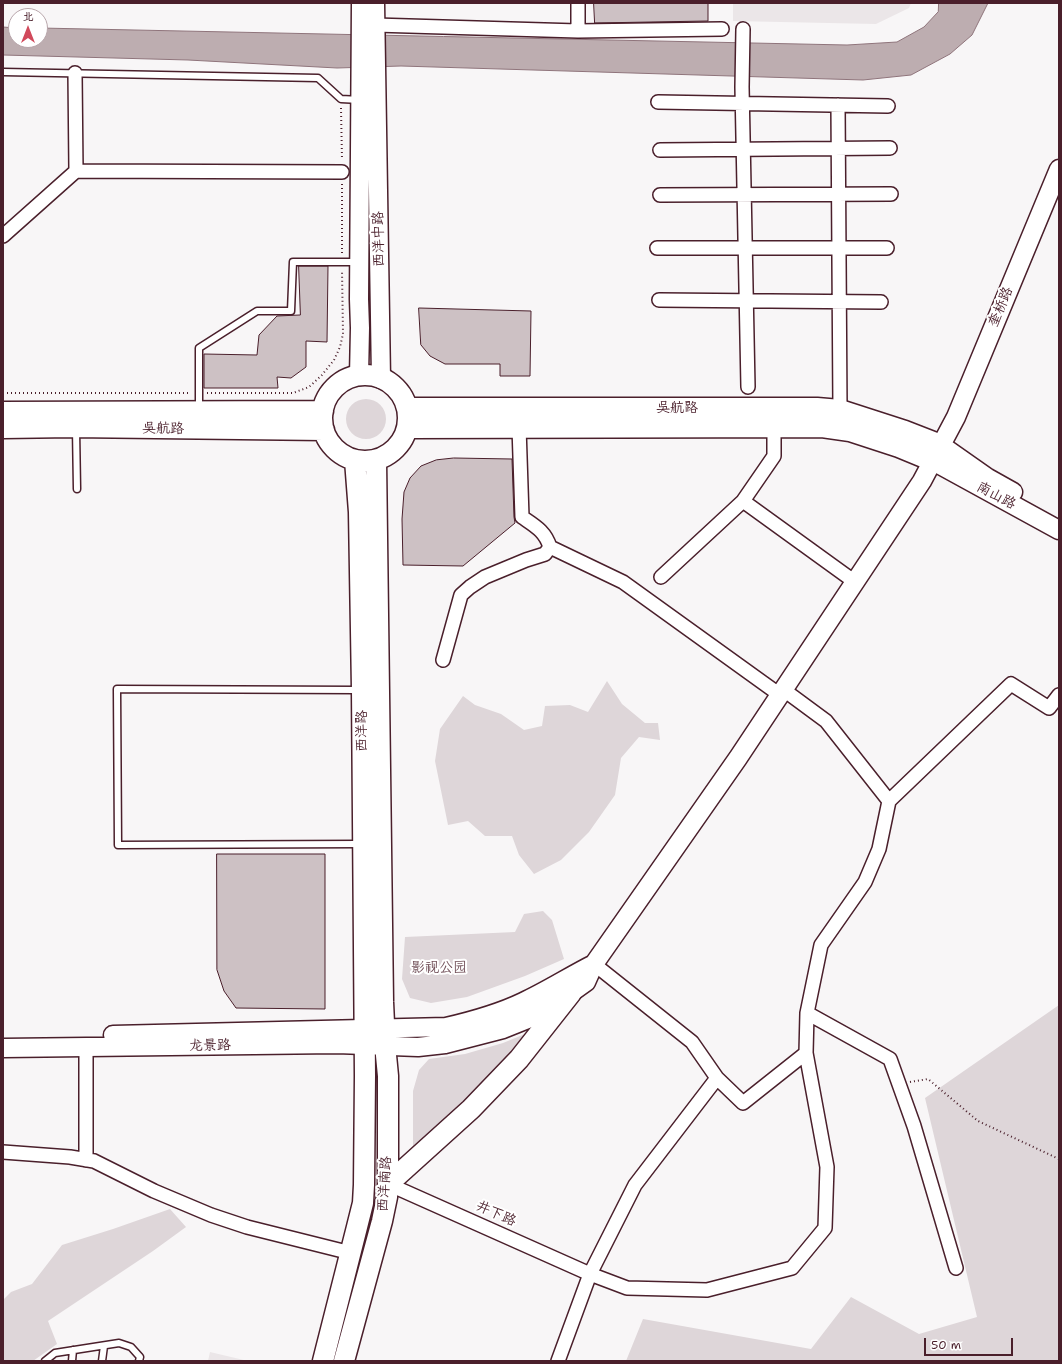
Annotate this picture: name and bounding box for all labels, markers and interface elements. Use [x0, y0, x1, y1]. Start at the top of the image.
north arrow [8, 8, 48, 48]
text: 北 [23, 9, 34, 24]
street label: 西洋中路 [370, 211, 388, 267]
street label: 奎桥路 [985, 284, 1017, 330]
street label: 吴航路 [656, 400, 698, 416]
street label: 吴航路 [142, 420, 184, 438]
street label: 南山路 [974, 479, 1018, 513]
street label: 西洋路 [354, 710, 370, 752]
park label: 影视公园 [411, 960, 467, 976]
street label: 龙景路 [189, 1037, 231, 1055]
street label: 西洋南路 [375, 1155, 395, 1213]
street label: 井下路 [473, 1198, 519, 1230]
scale bar [926, 1330, 1015, 1356]
text: 50 m [931, 1337, 961, 1353]

